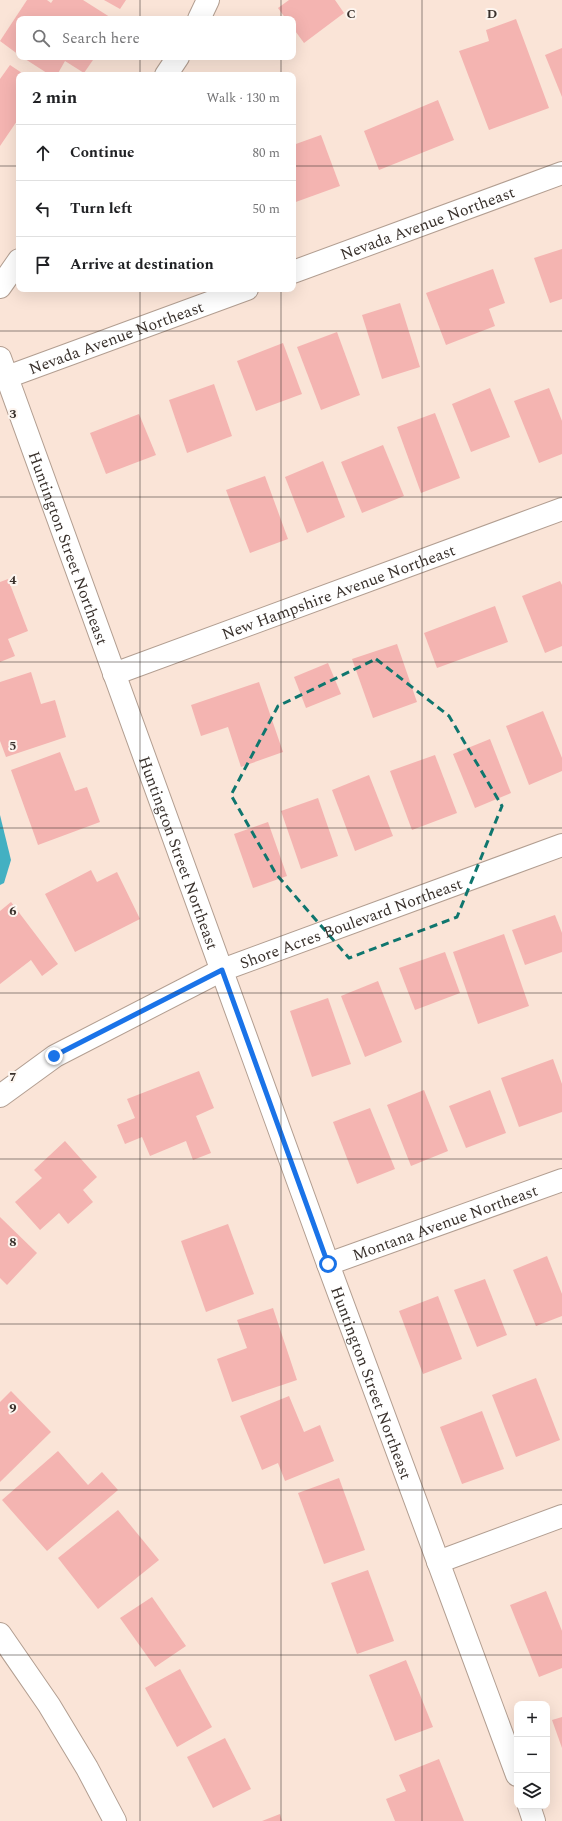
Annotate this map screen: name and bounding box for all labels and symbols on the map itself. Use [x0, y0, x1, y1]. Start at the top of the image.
text: C [346, 4, 356, 24]
text: D [487, 4, 497, 24]
street label: Nevada Avenue Northeast [337, 180, 519, 267]
street label: Nevada Avenue Northeast [25, 295, 207, 381]
text: 3 [9, 404, 17, 424]
street label: Huntington Street Northeast [22, 448, 114, 649]
street label: New Hampshire Avenue Northeast [218, 538, 459, 646]
text: 4 [9, 570, 17, 590]
text: 5 [9, 736, 17, 756]
street label: Huntington Street Northeast [132, 753, 224, 953]
street label: Shore Acres Boulevard Northeast [236, 872, 466, 976]
text: 6 [9, 901, 17, 921]
route end [45, 1047, 63, 1065]
text: 7 [9, 1067, 17, 1087]
street label: Montana Avenue Northeast [349, 1179, 541, 1267]
text: 8 [9, 1232, 17, 1252]
route start [319, 1255, 337, 1273]
street label: Huntington Street Northeast [324, 1283, 418, 1483]
text: 9 [9, 1398, 17, 1418]

